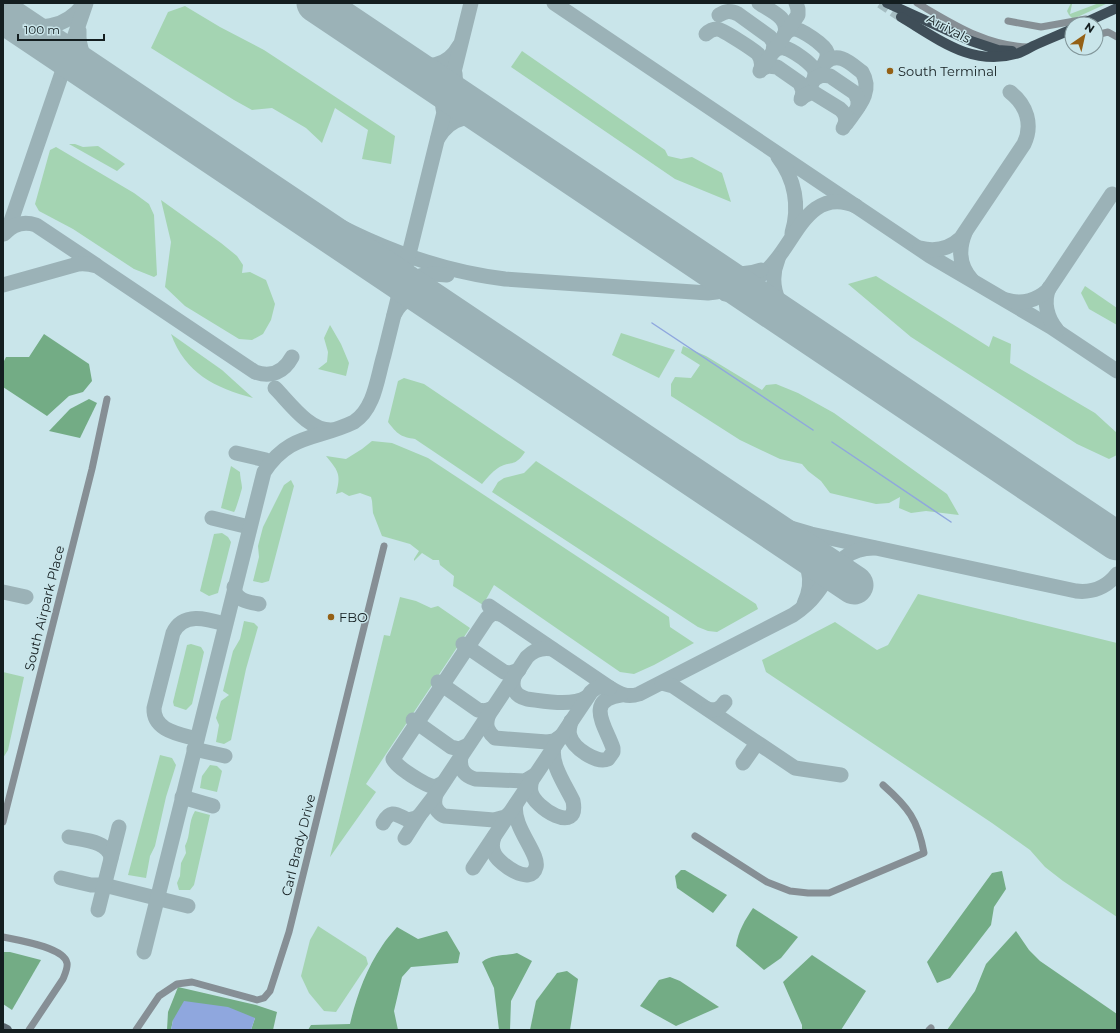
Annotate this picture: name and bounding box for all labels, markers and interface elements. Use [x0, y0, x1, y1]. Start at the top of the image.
street label: Arrivals [924, 10, 974, 46]
scale bar [18, 16, 104, 42]
north arrow [1064, 16, 1104, 56]
text: N [1082, 19, 1097, 36]
text: 100 m [24, 22, 60, 37]
place label: South Terminal [898, 63, 997, 79]
marker: South Terminal [885, 66, 895, 76]
street label: South Airpark Place [21, 544, 67, 672]
place label: FBO [339, 609, 368, 625]
marker: FBO [326, 612, 336, 622]
street label: Carl Brady Drive [278, 792, 318, 897]

